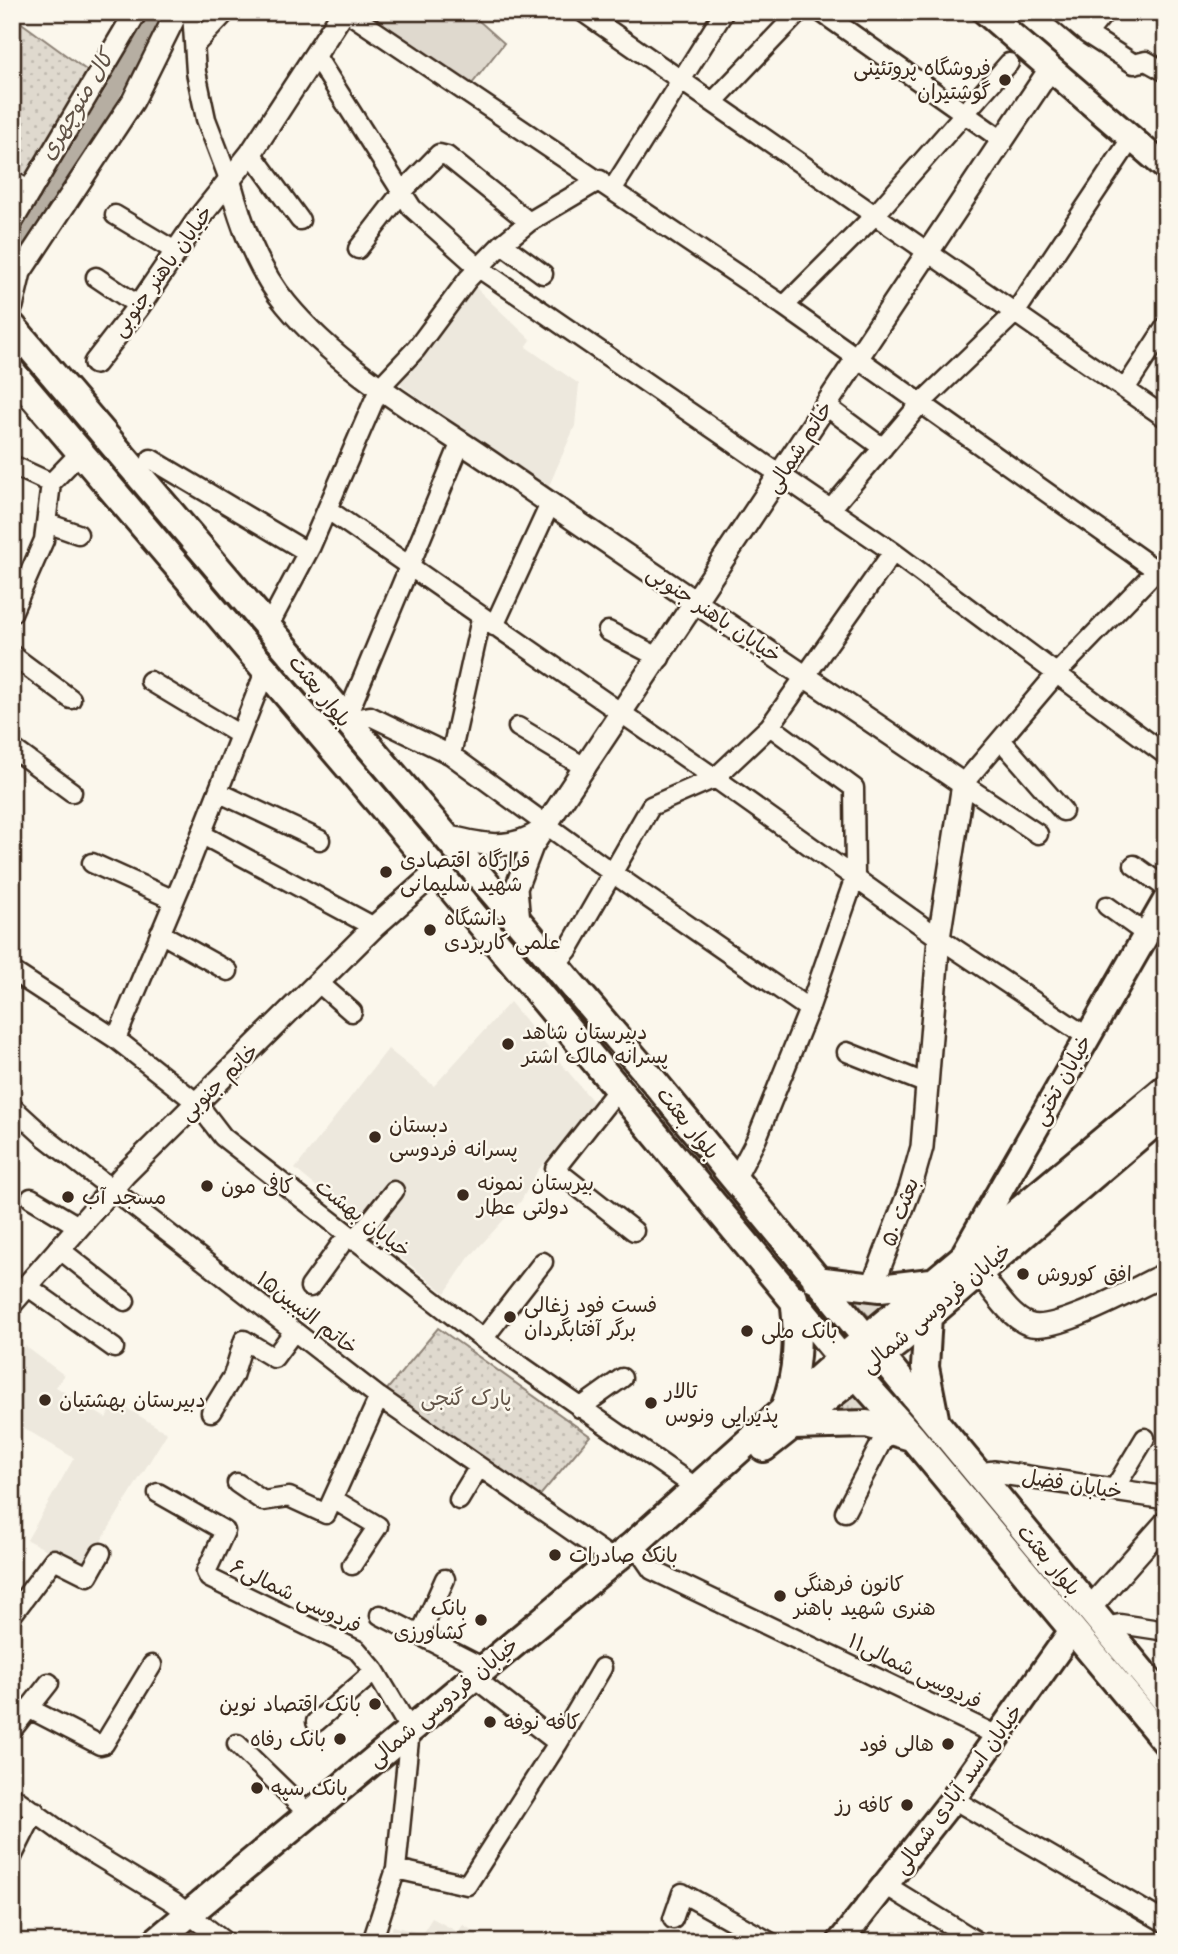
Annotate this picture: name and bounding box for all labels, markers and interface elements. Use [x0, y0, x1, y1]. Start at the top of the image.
water label: کال منوچهری [31, 41, 123, 165]
place label: فروشگاه پروتئینی گوشتیران [853, 53, 991, 105]
marker: فروشگاه پروتئینی گوشتیران [997, 72, 1013, 88]
street label: خیابان باهنر جنوبی [104, 199, 219, 342]
street label: خاتم شمالی [758, 395, 841, 499]
street label: خیابان باهنر جنوبی [641, 558, 787, 669]
street label: بلوار بعثت [283, 648, 359, 732]
place label: قرارگاه اقتصادی شهید سلیمانی [400, 845, 531, 898]
marker: قرارگاه اقتصادی شهید سلیمانی [378, 864, 394, 880]
place label: دانشگاه علمی کاربردی [444, 903, 561, 956]
marker: دانشگاه علمی کاربردی [422, 922, 438, 938]
place label: دبیرستان شاهد پسرانه مالک اشتر [520, 1017, 668, 1069]
street label: خیابان تختی [1025, 1029, 1098, 1130]
street label: خاتم جنوبی [173, 1036, 266, 1128]
marker: دبیرستان شاهد پسرانه مالک اشتر [500, 1036, 516, 1052]
street label: بلوار بعثت [651, 1080, 727, 1164]
place label: دبستان پسرانه فردوسی [389, 1110, 518, 1163]
marker: دبستان پسرانه فردوسی [367, 1129, 383, 1145]
place label: بیرستان نمونه دولتی عطار [475, 1168, 594, 1221]
place label: کافی مون [221, 1171, 294, 1199]
street label: خیابان بهشت [310, 1171, 417, 1263]
street label: بعثت ۵۰ [874, 1173, 924, 1250]
marker: کافی مون [199, 1178, 215, 1194]
place label: مسجد آب [82, 1182, 166, 1210]
marker: بیرستان نمونه دولتی عطار [455, 1187, 471, 1203]
marker: مسجد آب [60, 1189, 76, 1205]
street label: خیابان فردوسی شمالی [854, 1236, 1017, 1379]
place label: افق کوروش [1037, 1259, 1132, 1287]
street label: خاتم النببین۱۵ [249, 1264, 364, 1363]
marker: افق کوروش [1015, 1266, 1031, 1282]
place label: فست فود زغالی برگر آفتابگردان [524, 1290, 657, 1342]
marker: فست فود زغالی برگر آفتابگردان [502, 1309, 518, 1325]
place label: بانک ملی [761, 1316, 838, 1345]
marker: بانک ملی [739, 1323, 755, 1339]
place label: تالار پذیرایی ونوس [663, 1376, 779, 1429]
park label: پارک گنجی [420, 1383, 512, 1412]
place label: دبیرستان بهشتیان [59, 1385, 206, 1413]
marker: دبیرستان بهشتیان [37, 1392, 53, 1408]
marker: تالار پذیرایی ونوس [643, 1395, 659, 1411]
street label: خیابان فضل [1020, 1461, 1124, 1505]
street label: بلوار بعثت [1012, 1518, 1088, 1601]
place label: بانک صادرات [569, 1540, 678, 1568]
marker: بانک صادرات [547, 1547, 563, 1563]
street label: فردوسی شمالی۶ [226, 1551, 367, 1640]
place label: کانون فرهنگی هنری شهید باهنر [792, 1569, 936, 1621]
marker: کانون فرهنگی هنری شهید باهنر [772, 1588, 788, 1604]
place label: بانک کشاورزی [393, 1593, 467, 1644]
marker: بانک کشاورزی [473, 1612, 489, 1628]
street label: فردوسی شمالی۱۱ [844, 1626, 987, 1715]
street label: خیابان فردوسی شمالی [361, 1630, 524, 1773]
place label: بانک اقتصاد نوین [219, 1689, 361, 1717]
marker: بانک اقتصاد نوین [367, 1696, 383, 1712]
street label: خیابان اسد آبادی شمالی [886, 1698, 1029, 1880]
place label: کافه نوفه [504, 1707, 581, 1735]
marker: کافه نوفه [482, 1714, 498, 1730]
place label: بانک رفاه [250, 1724, 326, 1752]
place label: هالی فود [859, 1729, 934, 1758]
marker: بانک رفاه [332, 1731, 348, 1747]
marker: هالی فود [940, 1736, 956, 1752]
place label: بانک سپه [271, 1773, 348, 1801]
marker: بانک سپه [249, 1780, 265, 1796]
place label: کافه رز [834, 1790, 893, 1817]
marker: کافه رز [899, 1797, 915, 1813]

